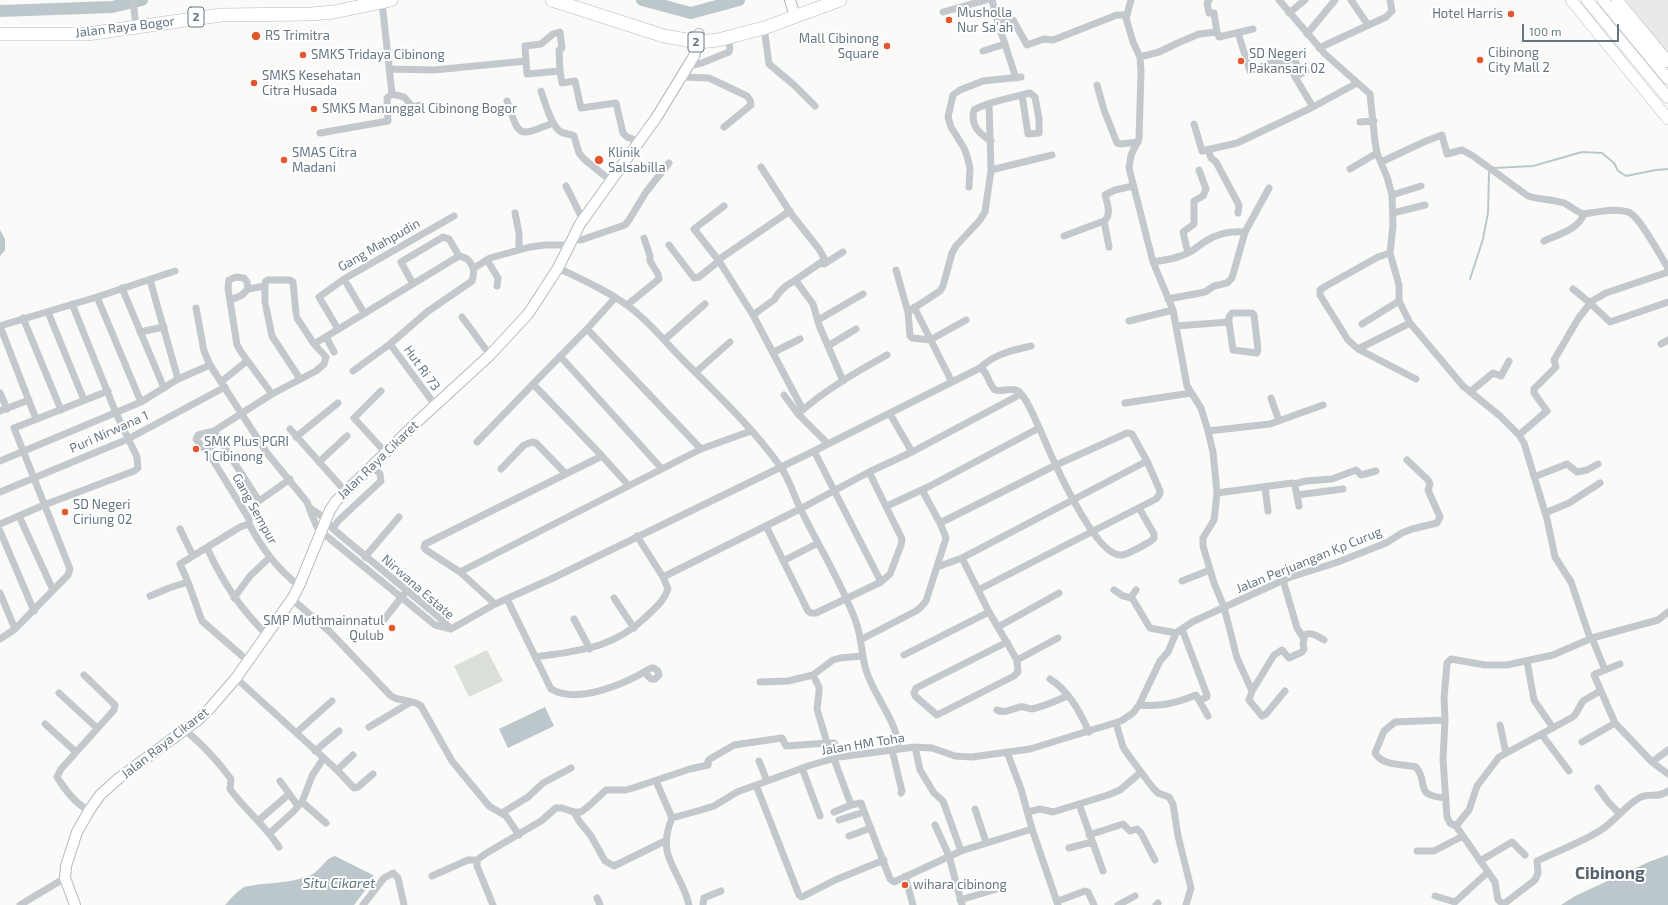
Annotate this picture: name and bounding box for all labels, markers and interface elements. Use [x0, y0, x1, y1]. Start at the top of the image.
place label: Musholla Nur Sa'ah [957, 5, 1013, 36]
place label: Hotel Harris [1432, 6, 1503, 22]
road number: 2 [188, 7, 204, 27]
marker: Hotel Harris [1506, 9, 1516, 19]
street label: Jalan Raya Bogor [74, 13, 176, 41]
marker: Musholla Nur Sa'ah [944, 15, 954, 25]
scale bar [1524, 16, 1621, 42]
text: 100 m [1529, 24, 1561, 38]
place label: RS Trimitra [265, 28, 330, 44]
marker: RS Trimitra [250, 30, 262, 42]
place label: Mall Cibinong Square [799, 31, 879, 62]
road number: 2 [688, 32, 704, 52]
marker: Mall Cibinong Square [882, 41, 892, 51]
place label: Cibinong City Mall 2 [1488, 45, 1550, 76]
place label: SD Negeri Pakansari 02 [1249, 46, 1325, 77]
place label: SMKS Tridaya Cibinong [311, 47, 445, 63]
marker: SMKS Tridaya Cibinong [298, 50, 308, 60]
marker: Cibinong City Mall 2 [1475, 55, 1485, 65]
marker: SD Negeri Pakansari 02 [1236, 56, 1246, 66]
place label: SMKS Kesehatan Citra Husada [262, 68, 361, 99]
marker: SMKS Kesehatan Citra Husada [249, 78, 259, 88]
place label: SMKS Manunggal Cibinong Bogor [322, 101, 517, 117]
marker: SMKS Manunggal Cibinong Bogor [309, 104, 319, 114]
place label: SMAS Citra Madani [292, 145, 357, 176]
place label: Klinik Salsabilla [608, 145, 666, 176]
marker: Klinik Salsabilla [593, 154, 605, 166]
marker: SMAS Citra Madani [279, 155, 289, 165]
street label: Gang Mahpudin [335, 215, 423, 275]
street label: Hut Ri 73 [400, 342, 444, 394]
street label: Puri Nirwana 1 [67, 408, 151, 456]
street label: Jalan Raya Cikaret [334, 417, 422, 503]
place label: SMK Plus PGRI 1 Cibinong [204, 434, 289, 465]
marker: SMK Plus PGRI 1 Cibinong [191, 444, 201, 454]
street label: Gang Sempur [229, 471, 281, 547]
place label: SD Negeri Ciriung 02 [73, 497, 132, 528]
marker: SD Negeri Ciriung 02 [60, 507, 70, 517]
street label: Jalan Perjuangan Kp Curug [1234, 524, 1384, 596]
street label: Nirwana Estate [379, 551, 457, 623]
place label: SMP Muthmainnatul Qulub [263, 613, 384, 644]
marker: SMP Muthmainnatul Qulub [387, 623, 397, 633]
street label: Jalan Raya Cikaret [118, 704, 212, 782]
street label: Jalan HM Toha [820, 730, 906, 758]
district label: Cibinong [1575, 863, 1645, 883]
water label: Situ Cikaret [303, 875, 375, 891]
place label: wihara cibinong [913, 877, 1007, 893]
marker: wihara cibinong [900, 880, 910, 890]

